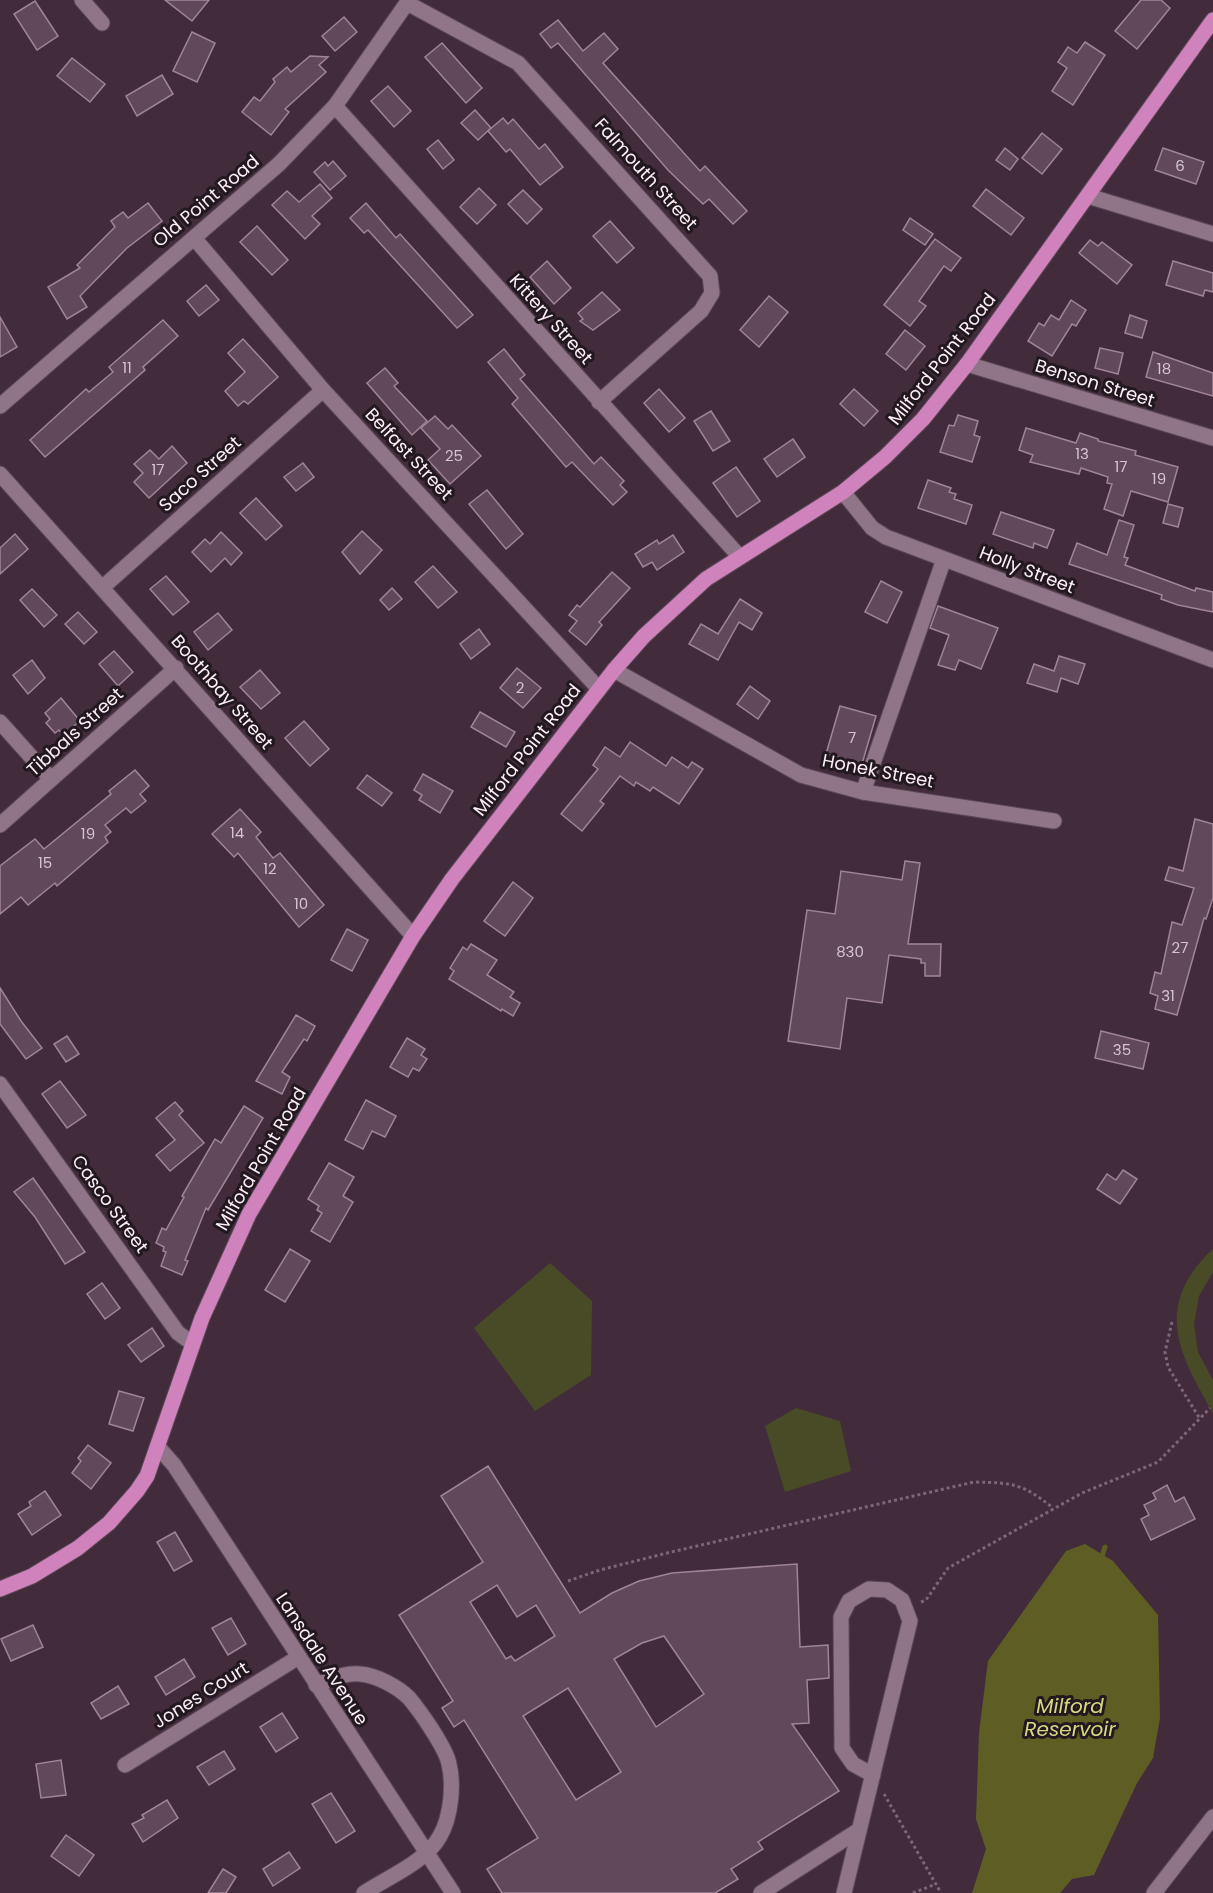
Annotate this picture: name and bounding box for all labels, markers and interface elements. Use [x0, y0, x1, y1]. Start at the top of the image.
street label: Falmouth Street [589, 112, 703, 235]
street label: Old Point Road [147, 149, 264, 252]
house number: 6 [1175, 155, 1185, 176]
street label: Kittery Street [504, 268, 599, 369]
street label: Milford Point Road [882, 287, 1001, 430]
street label: Benson Street [1032, 352, 1158, 413]
house number: 11 [122, 357, 132, 378]
house number: 18 [1157, 358, 1171, 379]
street label: Belfast Street [360, 402, 459, 505]
street label: Saco Street [153, 430, 246, 517]
house number: 13 [1075, 443, 1089, 464]
house number: 25 [445, 445, 463, 466]
house number: 17 [1115, 456, 1128, 477]
house number: 17 [152, 459, 165, 480]
house number: 19 [1152, 468, 1166, 489]
street label: Holly Street [976, 540, 1079, 599]
street label: Boothbay Street [166, 629, 279, 754]
house number: 2 [516, 677, 524, 698]
street label: Milford Point Road [467, 678, 586, 821]
street label: Tibbals Street [21, 682, 128, 782]
house number: 7 [848, 727, 856, 748]
street label: Honek Street [820, 747, 936, 794]
house number: 14 [230, 822, 244, 843]
house number: 19 [81, 823, 95, 844]
house number: 15 [38, 852, 52, 873]
house number: 12 [263, 858, 277, 879]
house number: 10 [294, 893, 308, 914]
house number: 27 [1172, 937, 1188, 958]
house number: 830 [836, 941, 864, 962]
house number: 31 [1161, 985, 1175, 1006]
house number: 35 [1113, 1039, 1131, 1060]
street label: Milford Point Road [209, 1083, 312, 1235]
street label: Casco Street [66, 1150, 154, 1258]
street label: Lansdale Avenue [270, 1588, 375, 1730]
street label: Jones Court [148, 1655, 253, 1734]
water label: Milford Reservoir [1024, 1692, 1116, 1743]

